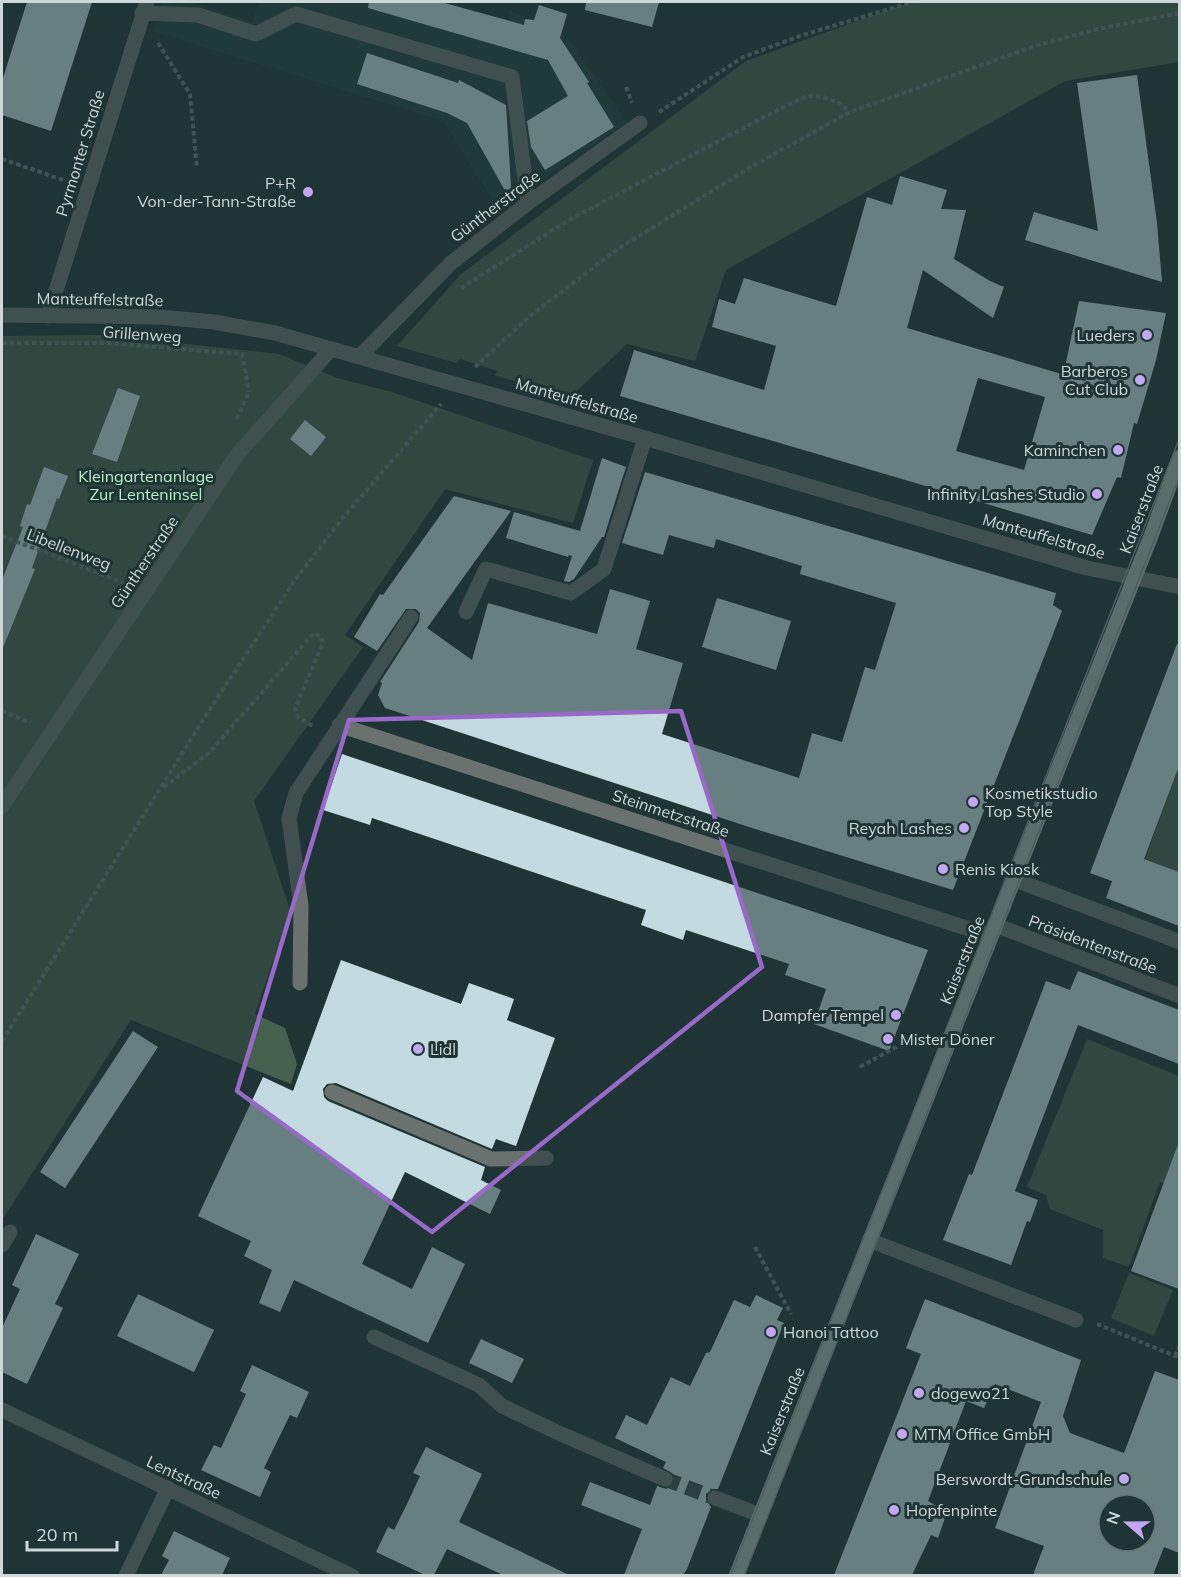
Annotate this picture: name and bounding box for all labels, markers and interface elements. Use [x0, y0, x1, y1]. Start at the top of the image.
street label: Pyrmonter Straße [51, 87, 109, 219]
street label: Güntherstraße [446, 166, 544, 246]
place label: P+R Von-der-Tann-Straße [137, 173, 296, 211]
marker: P+R Von-der-Tann-Straße [301, 185, 315, 199]
street label: Manteuffelstraße [37, 288, 163, 310]
street label: Grillenweg [102, 321, 182, 347]
place label: Lueders [1077, 325, 1135, 345]
marker: Lueders [1140, 328, 1154, 342]
place label: Barberos Cut Club [1061, 361, 1128, 399]
street label: Manteuffelstraße [513, 373, 641, 427]
marker: Barberos Cut Club [1133, 373, 1147, 387]
place label: Kaminchen [1024, 440, 1106, 460]
marker: Kaminchen [1111, 443, 1125, 457]
street label: Kaiserstraße [1115, 462, 1167, 556]
park label: Kleingartenanlage Zur Lenteninsel [78, 466, 214, 504]
place label: Infinity Lashes Studio [927, 484, 1085, 504]
marker: Infinity Lashes Studio [1090, 487, 1104, 501]
street label: Manteuffelstraße [980, 509, 1108, 563]
street label: Güntherstraße [106, 512, 182, 612]
street label: Libellenweg [24, 524, 114, 574]
place label: Kosmetikstudio Top Style [985, 783, 1098, 821]
street label: Steinmetzstraße [610, 785, 732, 841]
marker: Kosmetikstudio Top Style [966, 795, 980, 809]
place label: Reyah Lashes [849, 818, 952, 838]
marker: Reyah Lashes [957, 821, 971, 835]
place label: Renis Kiosk [955, 859, 1040, 879]
marker: Renis Kiosk [936, 862, 950, 876]
street label: Präsidentenstraße [1026, 910, 1160, 978]
street label: Kaiserstraße [935, 913, 989, 1007]
place label: Dampfer Tempel [762, 1005, 884, 1025]
marker: Dampfer Tempel [889, 1008, 903, 1022]
place label: Mister Döner [900, 1029, 995, 1049]
marker: Mister Döner [881, 1032, 895, 1046]
place label: Lidl [430, 1039, 456, 1059]
marker: Lidl [411, 1042, 425, 1056]
place label: Hanoi Tattoo [783, 1322, 879, 1342]
marker: Hanoi Tattoo [764, 1325, 778, 1339]
street label: Kaiserstraße [755, 1364, 809, 1458]
place label: dogewo21 [931, 1383, 1010, 1403]
marker: dogewo21 [912, 1386, 926, 1400]
place label: MTM Office GmbH [914, 1424, 1050, 1444]
marker: MTM Office GmbH [895, 1427, 909, 1441]
street label: Lentstraße [144, 1451, 224, 1503]
place label: Berswordt-Grundschule [936, 1469, 1112, 1489]
marker: Berswordt-Grundschule [1117, 1472, 1131, 1486]
north arrow [1097, 1493, 1157, 1553]
place label: Hopfenpinte [906, 1500, 997, 1520]
marker: Hopfenpinte [887, 1503, 901, 1517]
text: N [1101, 1509, 1124, 1527]
scale bar [27, 1514, 117, 1552]
text: 20 m [36, 1523, 78, 1546]

